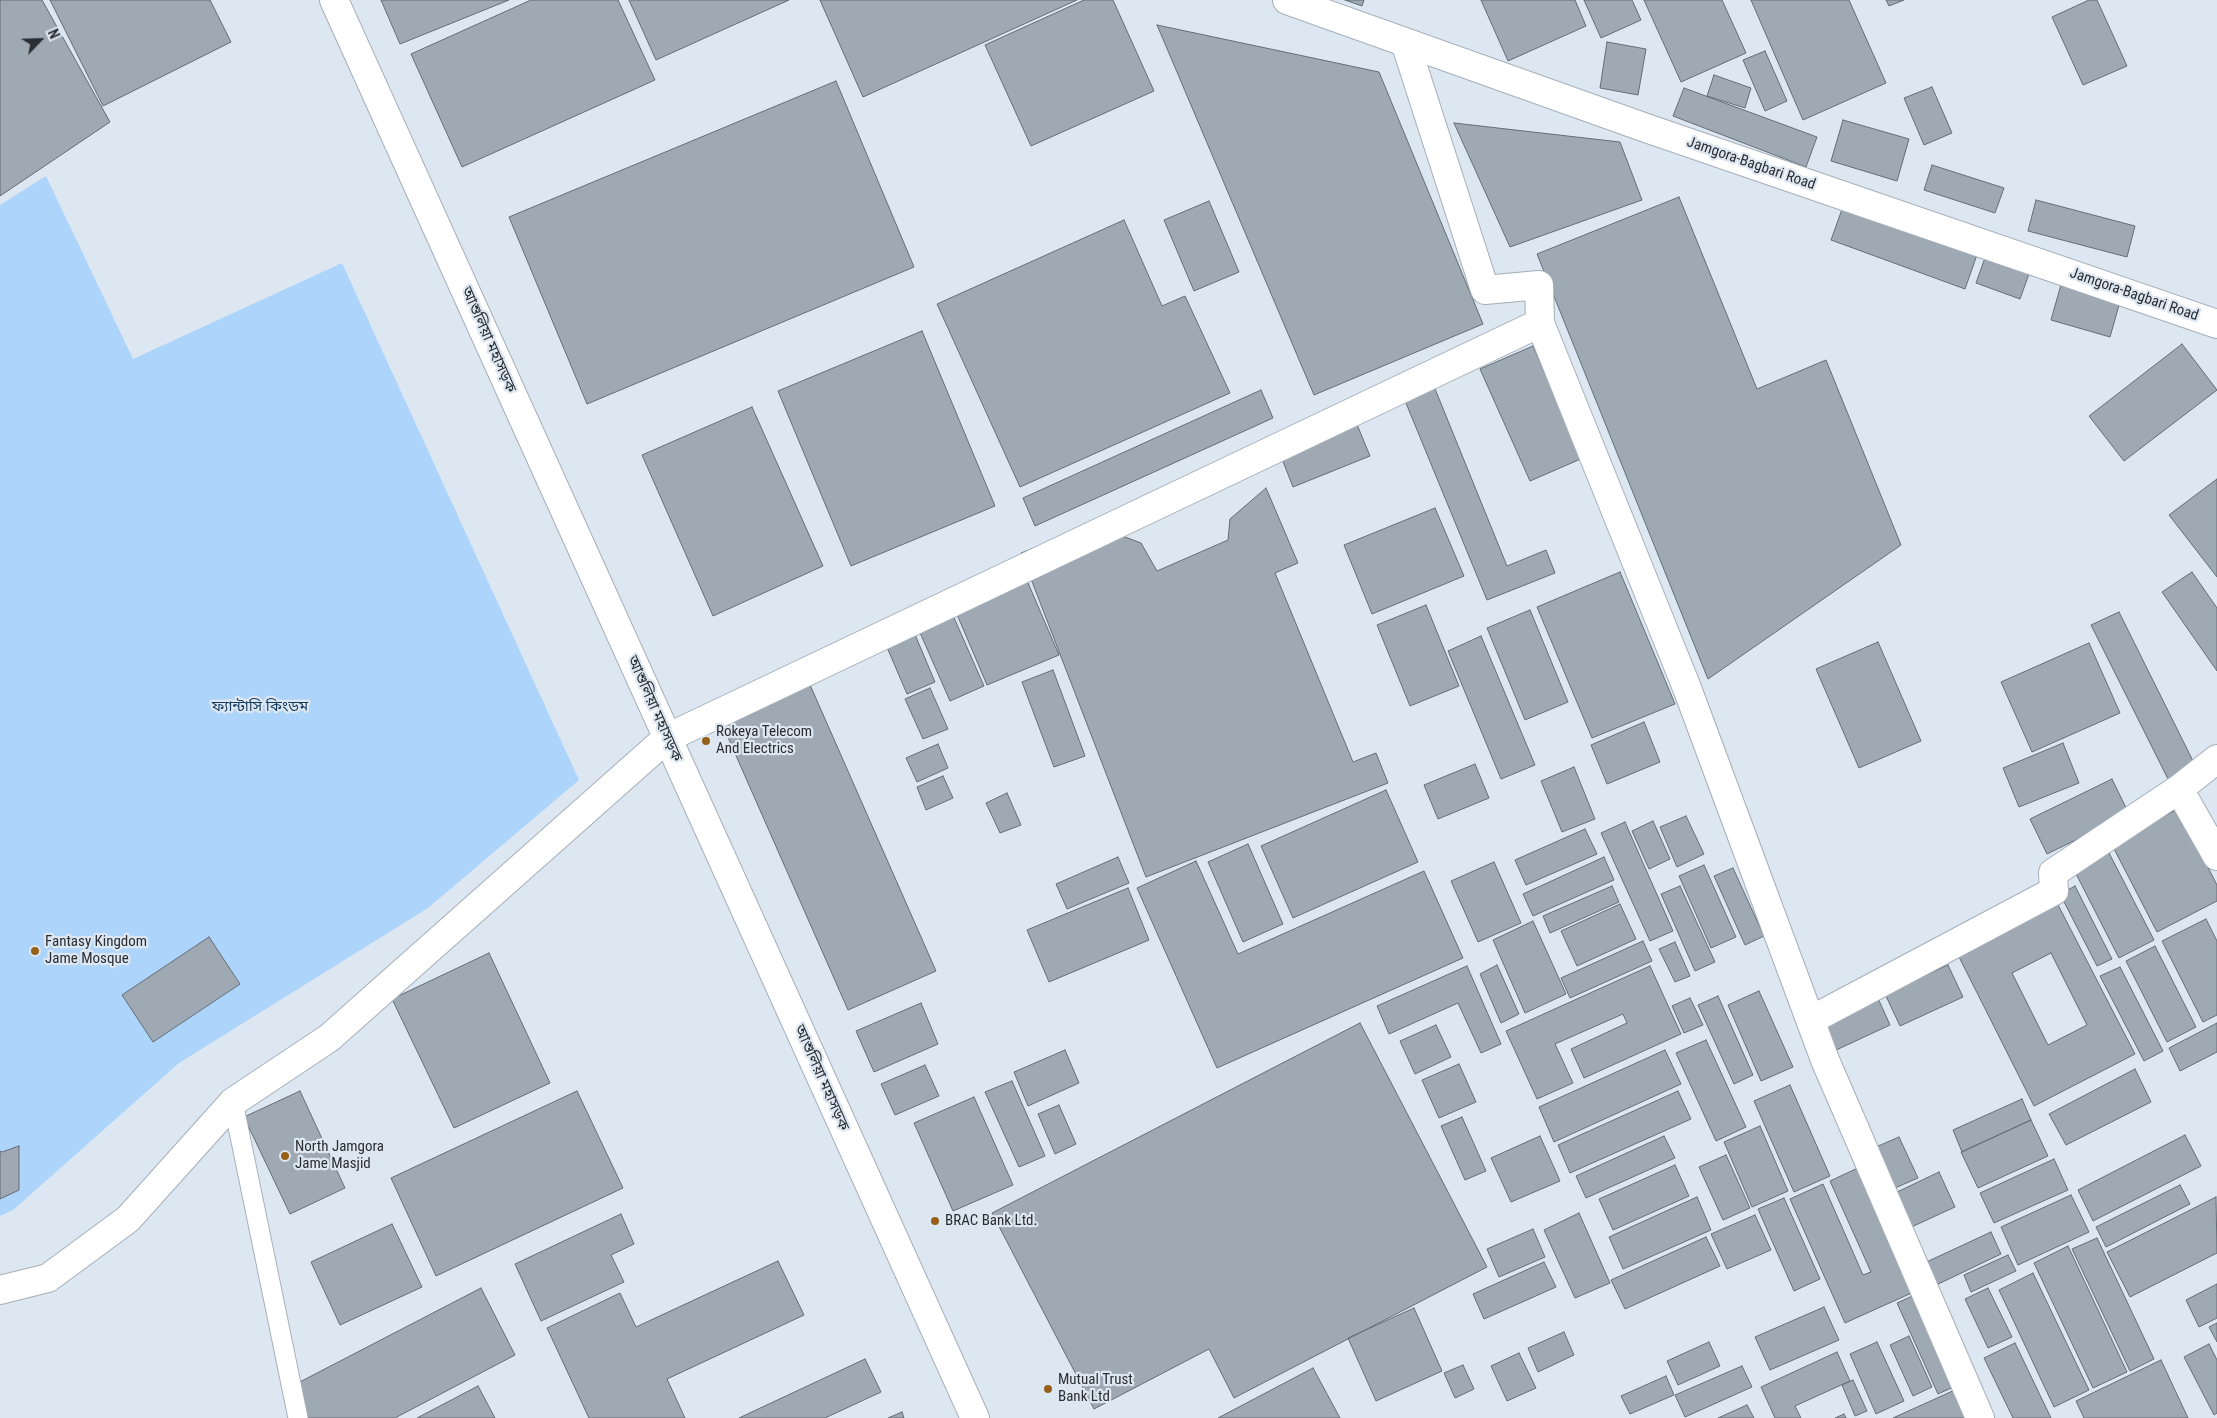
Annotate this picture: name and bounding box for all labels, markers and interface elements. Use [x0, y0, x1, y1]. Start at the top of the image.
north arrow [15, 15, 65, 65]
text: N [45, 27, 63, 41]
street label: Jamgora-Bagbari Road [1684, 134, 1818, 194]
street label: Jamgora-Bagbari Road [2067, 265, 2201, 325]
street label: আশুলিয়া মহাসড়ক [457, 284, 519, 396]
street label: আশুলিয়া মহাসড়ক [623, 653, 685, 765]
park label: ফ্যান্টাসি কিংডম [212, 698, 308, 716]
place label: Rokeya Telecom And Electrics [716, 723, 812, 758]
marker: Rokeya Telecom And Electrics [700, 735, 712, 747]
place label: Fantasy Kingdom Jame Mosque [45, 933, 147, 968]
marker: Fantasy Kingdom Jame Mosque [29, 945, 41, 957]
street label: আশুলিয়া মহাসড়ক [790, 1022, 852, 1134]
place label: North Jamgora Jame Masjid [295, 1138, 384, 1173]
marker: North Jamgora Jame Masjid [279, 1150, 291, 1162]
place label: BRAC Bank Ltd. [945, 1212, 1037, 1230]
marker: BRAC Bank Ltd. [929, 1215, 941, 1227]
place label: Mutual Trust Bank Ltd [1058, 1371, 1133, 1406]
marker: Mutual Trust Bank Ltd [1042, 1383, 1054, 1395]

